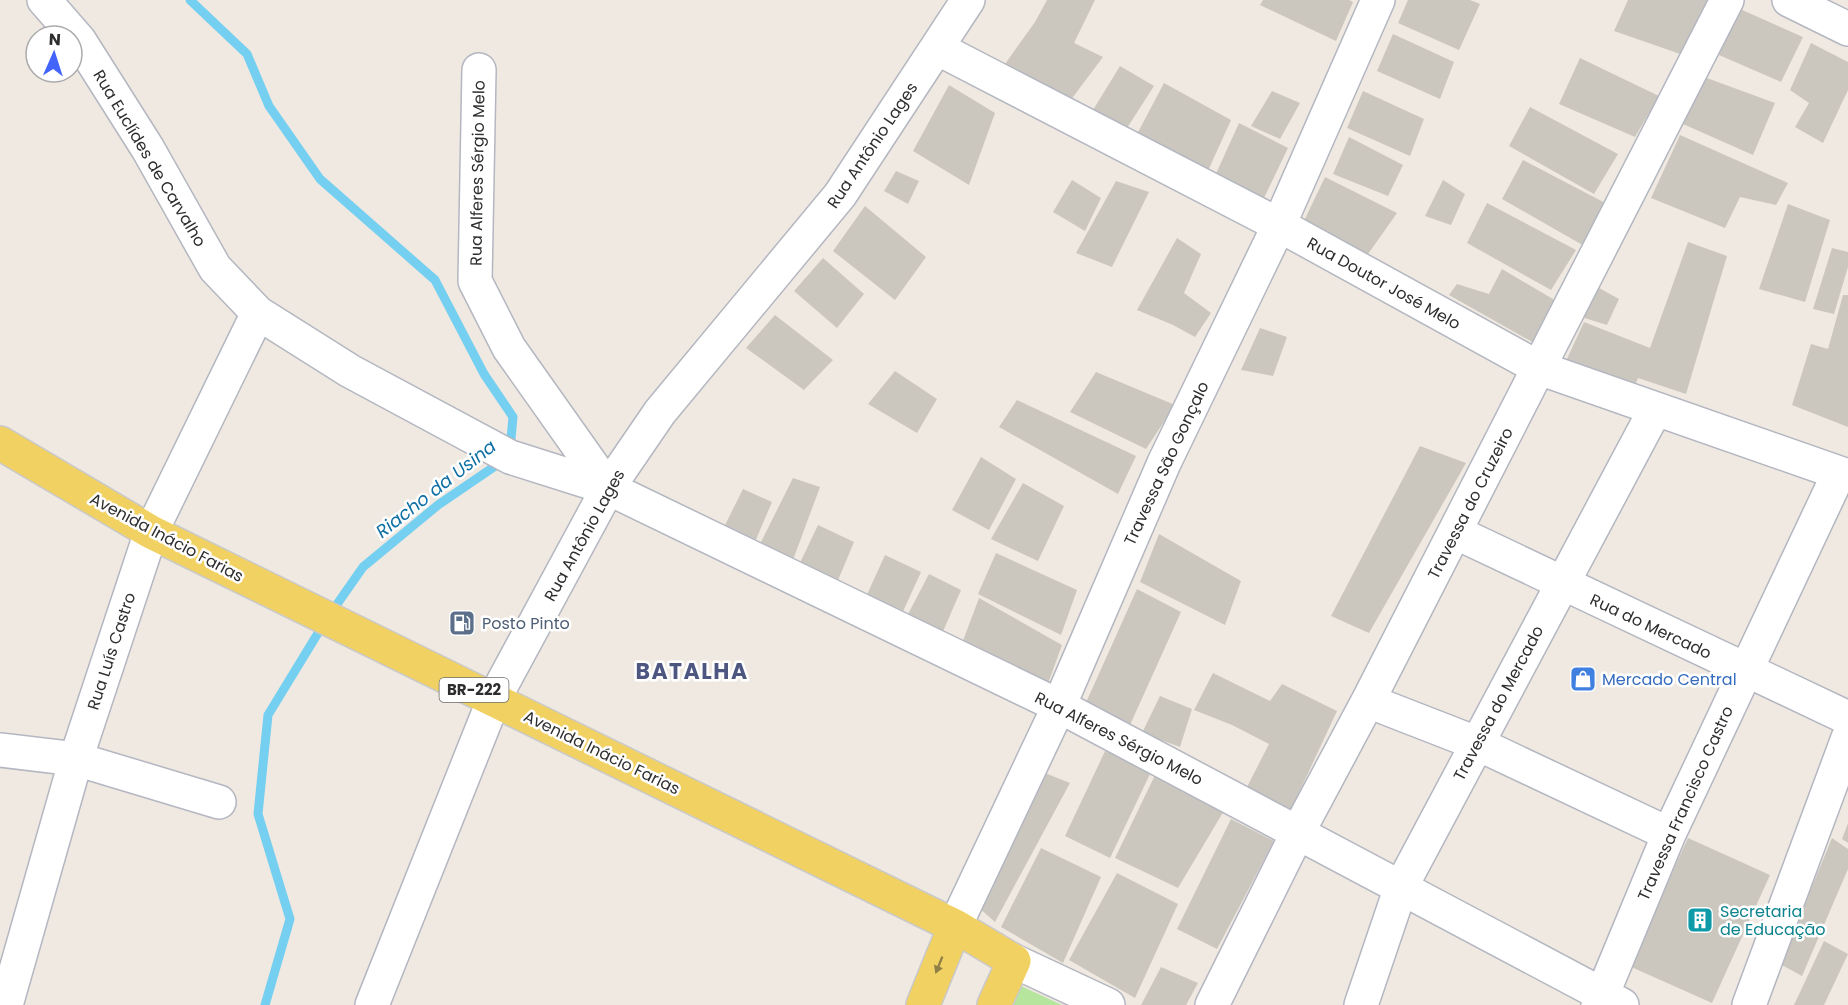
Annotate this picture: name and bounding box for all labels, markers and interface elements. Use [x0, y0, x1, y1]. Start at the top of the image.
north arrow [24, 24, 84, 84]
text: N [48, 28, 61, 51]
street label: Rua Euclídes de Carvalho [87, 65, 212, 251]
street label: Rua Antônio Lages [822, 78, 923, 213]
street label: Rua Alferes Sérgio Melo [464, 80, 491, 266]
street label: Rua Doutor José Melo [1303, 232, 1465, 335]
street label: Travessa São Gonçalo [1118, 377, 1215, 549]
street label: Travessa do Cruzeiro [1422, 423, 1519, 583]
water label: Riacho da Usina [370, 434, 501, 543]
street label: Rua Antônio Lages [539, 465, 630, 605]
street label: Avenida Inácio Farias [86, 487, 248, 588]
street label: Rua do Mercado [1586, 588, 1715, 665]
street label: Rua Luís Castro [82, 589, 141, 713]
fuel station icon: Posto Pinto [447, 608, 477, 638]
place label: Posto Pinto [482, 612, 570, 635]
street label: Travessa do Mercado [1448, 622, 1549, 785]
district label: BATALHA [635, 656, 749, 687]
shop icon: Mercado Central [1568, 664, 1598, 694]
place label: Mercado Central [1602, 668, 1737, 691]
road number: BR-222 [440, 678, 508, 702]
street label: Rua Alferes Sérgio Melo [1031, 686, 1207, 791]
street label: Travessa Francisco Castro [1632, 702, 1739, 904]
street label: Avenida Inácio Farias [520, 705, 684, 800]
place label: Secretaria de Educação [1720, 900, 1826, 941]
building icon: Secretaria de Educação [1685, 905, 1715, 935]
one-way arrow [934, 957, 944, 975]

